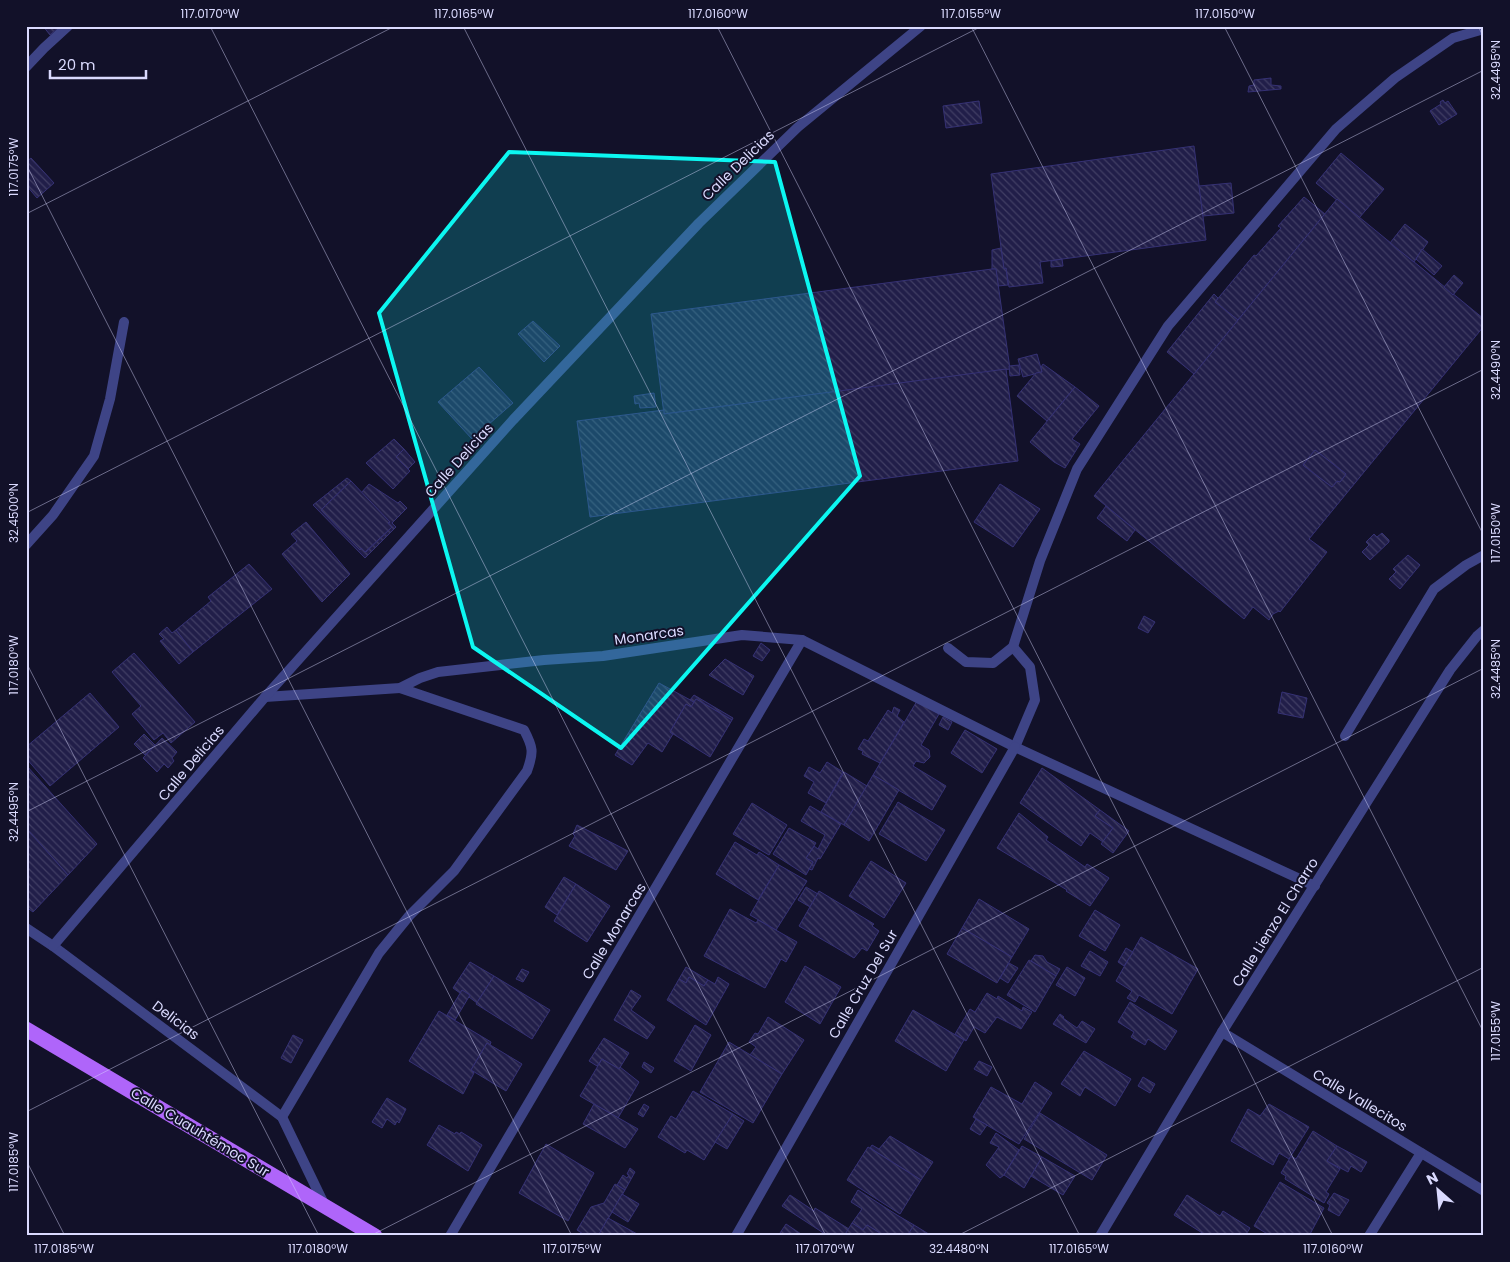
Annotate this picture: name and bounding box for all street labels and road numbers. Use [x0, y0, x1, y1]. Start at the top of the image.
street label: Calle Delicias [697, 125, 779, 205]
street label: Calle Delicias [420, 418, 498, 502]
street label: Monarcas [613, 620, 685, 650]
street label: Calle Delicias [153, 721, 229, 805]
street label: Calle Lienzo El Charro [1227, 854, 1323, 990]
street label: Calle Monarcas [577, 879, 651, 983]
street label: Calle Cruz Del Sur [824, 926, 902, 1042]
street label: Delicias [148, 996, 204, 1044]
street label: Calle Vallecitos [1309, 1064, 1411, 1136]
street label: Calle Cuauhtémoc Sur [127, 1083, 273, 1181]

